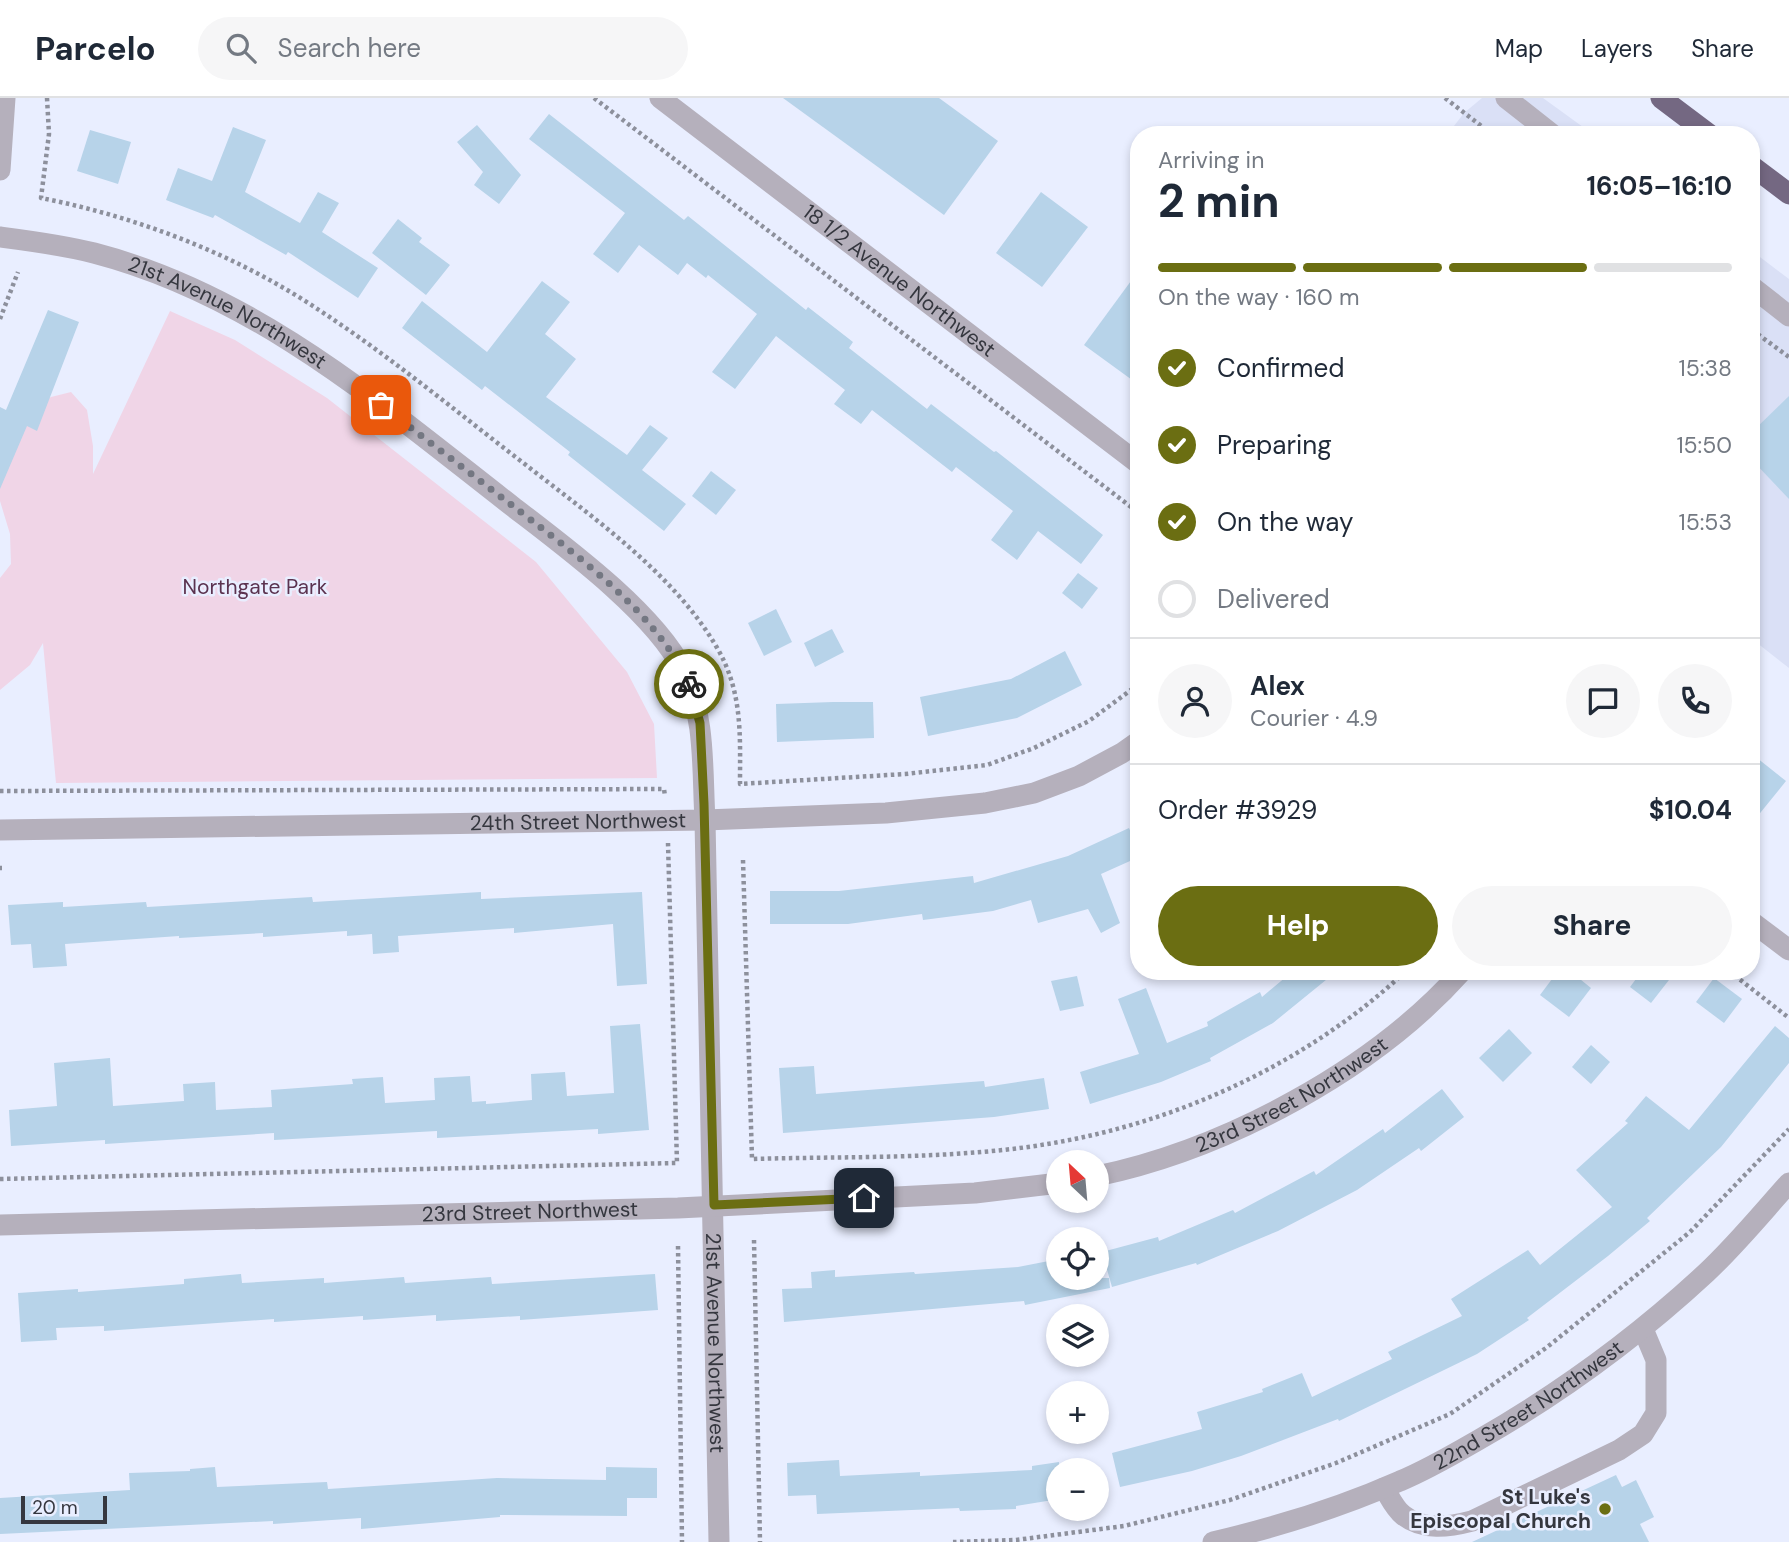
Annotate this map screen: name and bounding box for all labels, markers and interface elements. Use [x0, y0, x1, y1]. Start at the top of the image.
search box [198, 17, 688, 80]
text: Parcelo [35, 27, 156, 70]
icon: search [222, 29, 260, 67]
text: Search here [278, 31, 421, 65]
text: Map [1495, 33, 1543, 64]
text: Layers [1581, 33, 1653, 64]
text: Share [1691, 33, 1754, 64]
text: Arriving in [1158, 145, 1264, 175]
text: 16:05–16:10 [1587, 169, 1732, 203]
text: 2 min [1158, 171, 1280, 231]
street label: 18 1/2 Avenue Northwest [797, 198, 1001, 363]
street label: 21st Avenue Northwest [124, 250, 332, 375]
text: On the way · 160 m [1158, 282, 1359, 312]
icon: check [1158, 349, 1196, 387]
text: Confirmed [1217, 351, 1344, 385]
text: 15:38 [1679, 353, 1732, 383]
pin [351, 375, 411, 435]
icon: bag [362, 386, 400, 424]
icon: check [1158, 426, 1196, 464]
text: Preparing [1217, 428, 1332, 462]
text: 15:50 [1676, 430, 1732, 460]
icon: check [1158, 503, 1196, 541]
text: On the way [1217, 505, 1353, 539]
text: 15:53 [1679, 507, 1732, 537]
park label: Northgate Park [183, 573, 328, 601]
text: Delivered [1217, 582, 1330, 616]
courier [654, 649, 724, 719]
button: person [1158, 664, 1232, 738]
button: chat [1566, 664, 1640, 738]
button: phone [1658, 664, 1732, 738]
icon: bike [670, 665, 708, 703]
text: Alex [1250, 669, 1305, 703]
text: Courier · 4.9 [1250, 703, 1378, 733]
text: Order #3929 [1158, 793, 1317, 827]
text: $10.04 [1649, 793, 1732, 827]
street label: 24th Street Northwest [470, 806, 686, 837]
button: Help [1158, 886, 1438, 966]
button: Share [1452, 886, 1732, 966]
street label: 23rd Street Northwest [1191, 1030, 1394, 1160]
north arrow [1046, 1150, 1110, 1213]
map controls [1046, 1150, 1109, 1521]
pin [834, 1168, 894, 1228]
icon: home [845, 1179, 883, 1217]
street label: 23rd Street Northwest [421, 1195, 639, 1228]
button: locate [1046, 1227, 1109, 1290]
street label: 21st Avenue Northwest [699, 1232, 731, 1453]
button: layers [1046, 1304, 1109, 1367]
street label: 22nd Street Northwest [1428, 1334, 1629, 1477]
button: + [1046, 1381, 1109, 1444]
button: − [1046, 1458, 1109, 1521]
place label: St Luke's Episcopal Church [1410, 1483, 1591, 1535]
scale bar [21, 1493, 107, 1525]
text: 20 m [32, 1495, 78, 1520]
marker: St Luke's Episcopal Church [1597, 1501, 1613, 1517]

